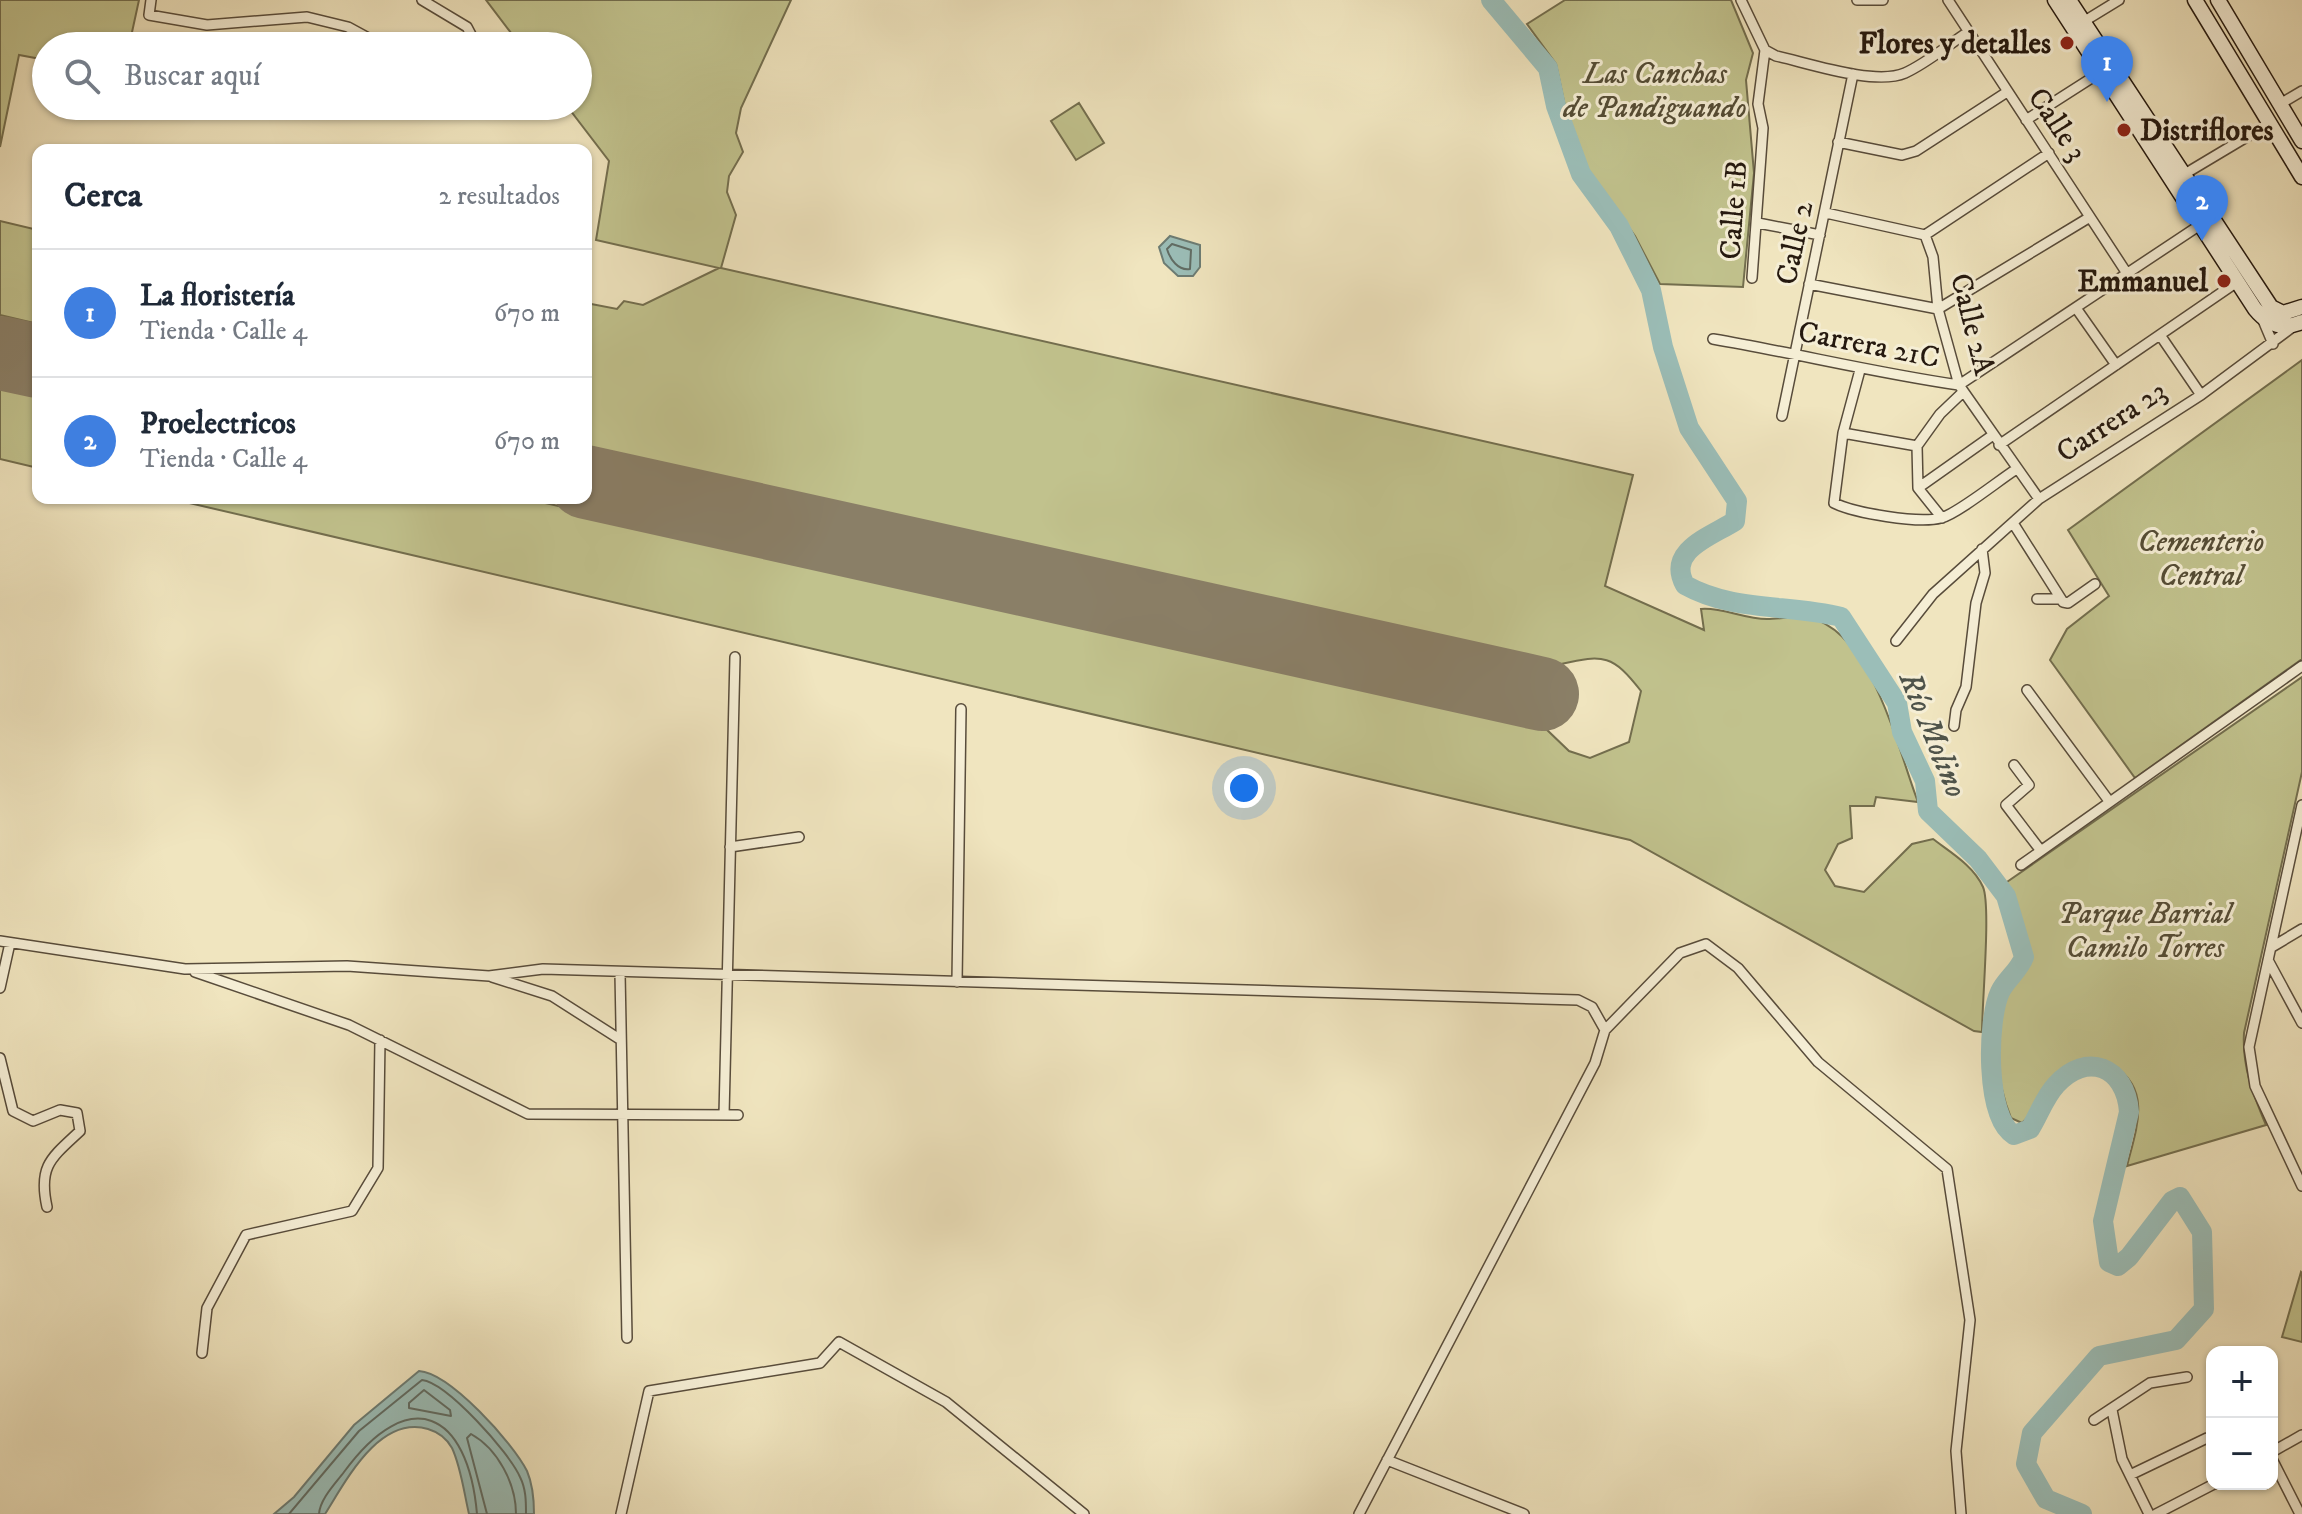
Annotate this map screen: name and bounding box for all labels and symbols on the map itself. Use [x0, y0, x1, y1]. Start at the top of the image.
place label: Flores y detalles [1858, 26, 2051, 63]
marker: Flores y detalles [2058, 34, 2076, 52]
pin: 1 [2081, 36, 2133, 102]
park label: Las Canchas de Pandiguando [1562, 56, 1747, 127]
street label: Calle 3 [2019, 81, 2095, 169]
place label: Distriflores [2140, 113, 2274, 150]
marker: Distriflores [2115, 121, 2133, 139]
street label: Calle 1B [1713, 159, 1756, 261]
pin: 2 [2176, 175, 2228, 241]
street label: Calle 2 [1769, 198, 1822, 288]
place label: Emmanuel [2077, 264, 2209, 301]
street label: Calle 2A [1941, 270, 2002, 380]
marker: Emmanuel [2215, 272, 2233, 290]
street label: Carrera 21C [1795, 314, 1943, 377]
street label: Carrera 23 [2050, 373, 2174, 471]
park label: Cementerio Central [2137, 524, 2265, 595]
water label: Río Molino [1888, 665, 1975, 804]
your location [1224, 768, 1264, 808]
park label: Parque Barrial Camilo Torres [2058, 896, 2235, 967]

